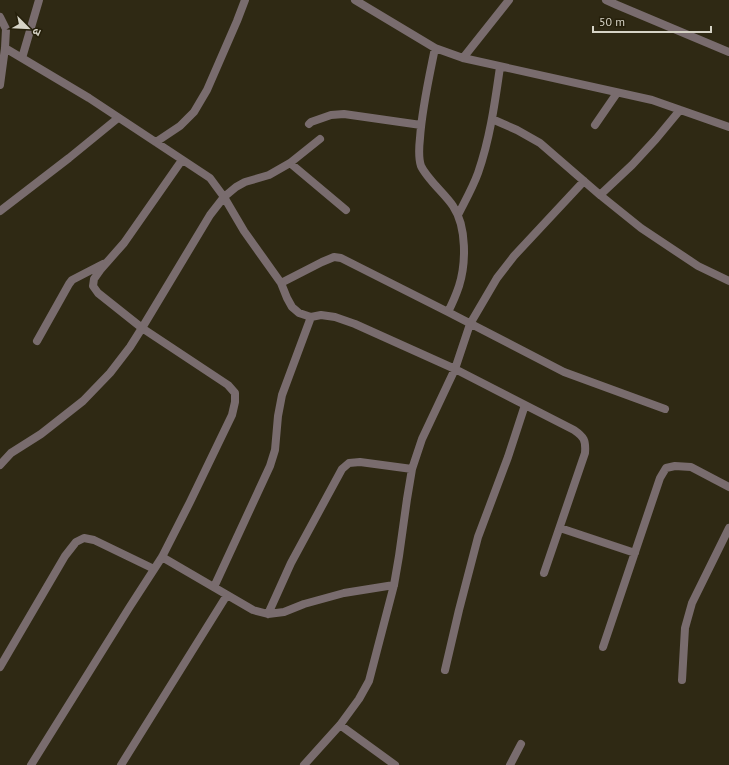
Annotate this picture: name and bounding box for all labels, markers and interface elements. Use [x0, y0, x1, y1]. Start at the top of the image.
north arrow [8, 8, 48, 48]
scale bar [593, 8, 711, 34]
text: 50 m [599, 14, 625, 29]
text: उ [29, 26, 45, 38]

